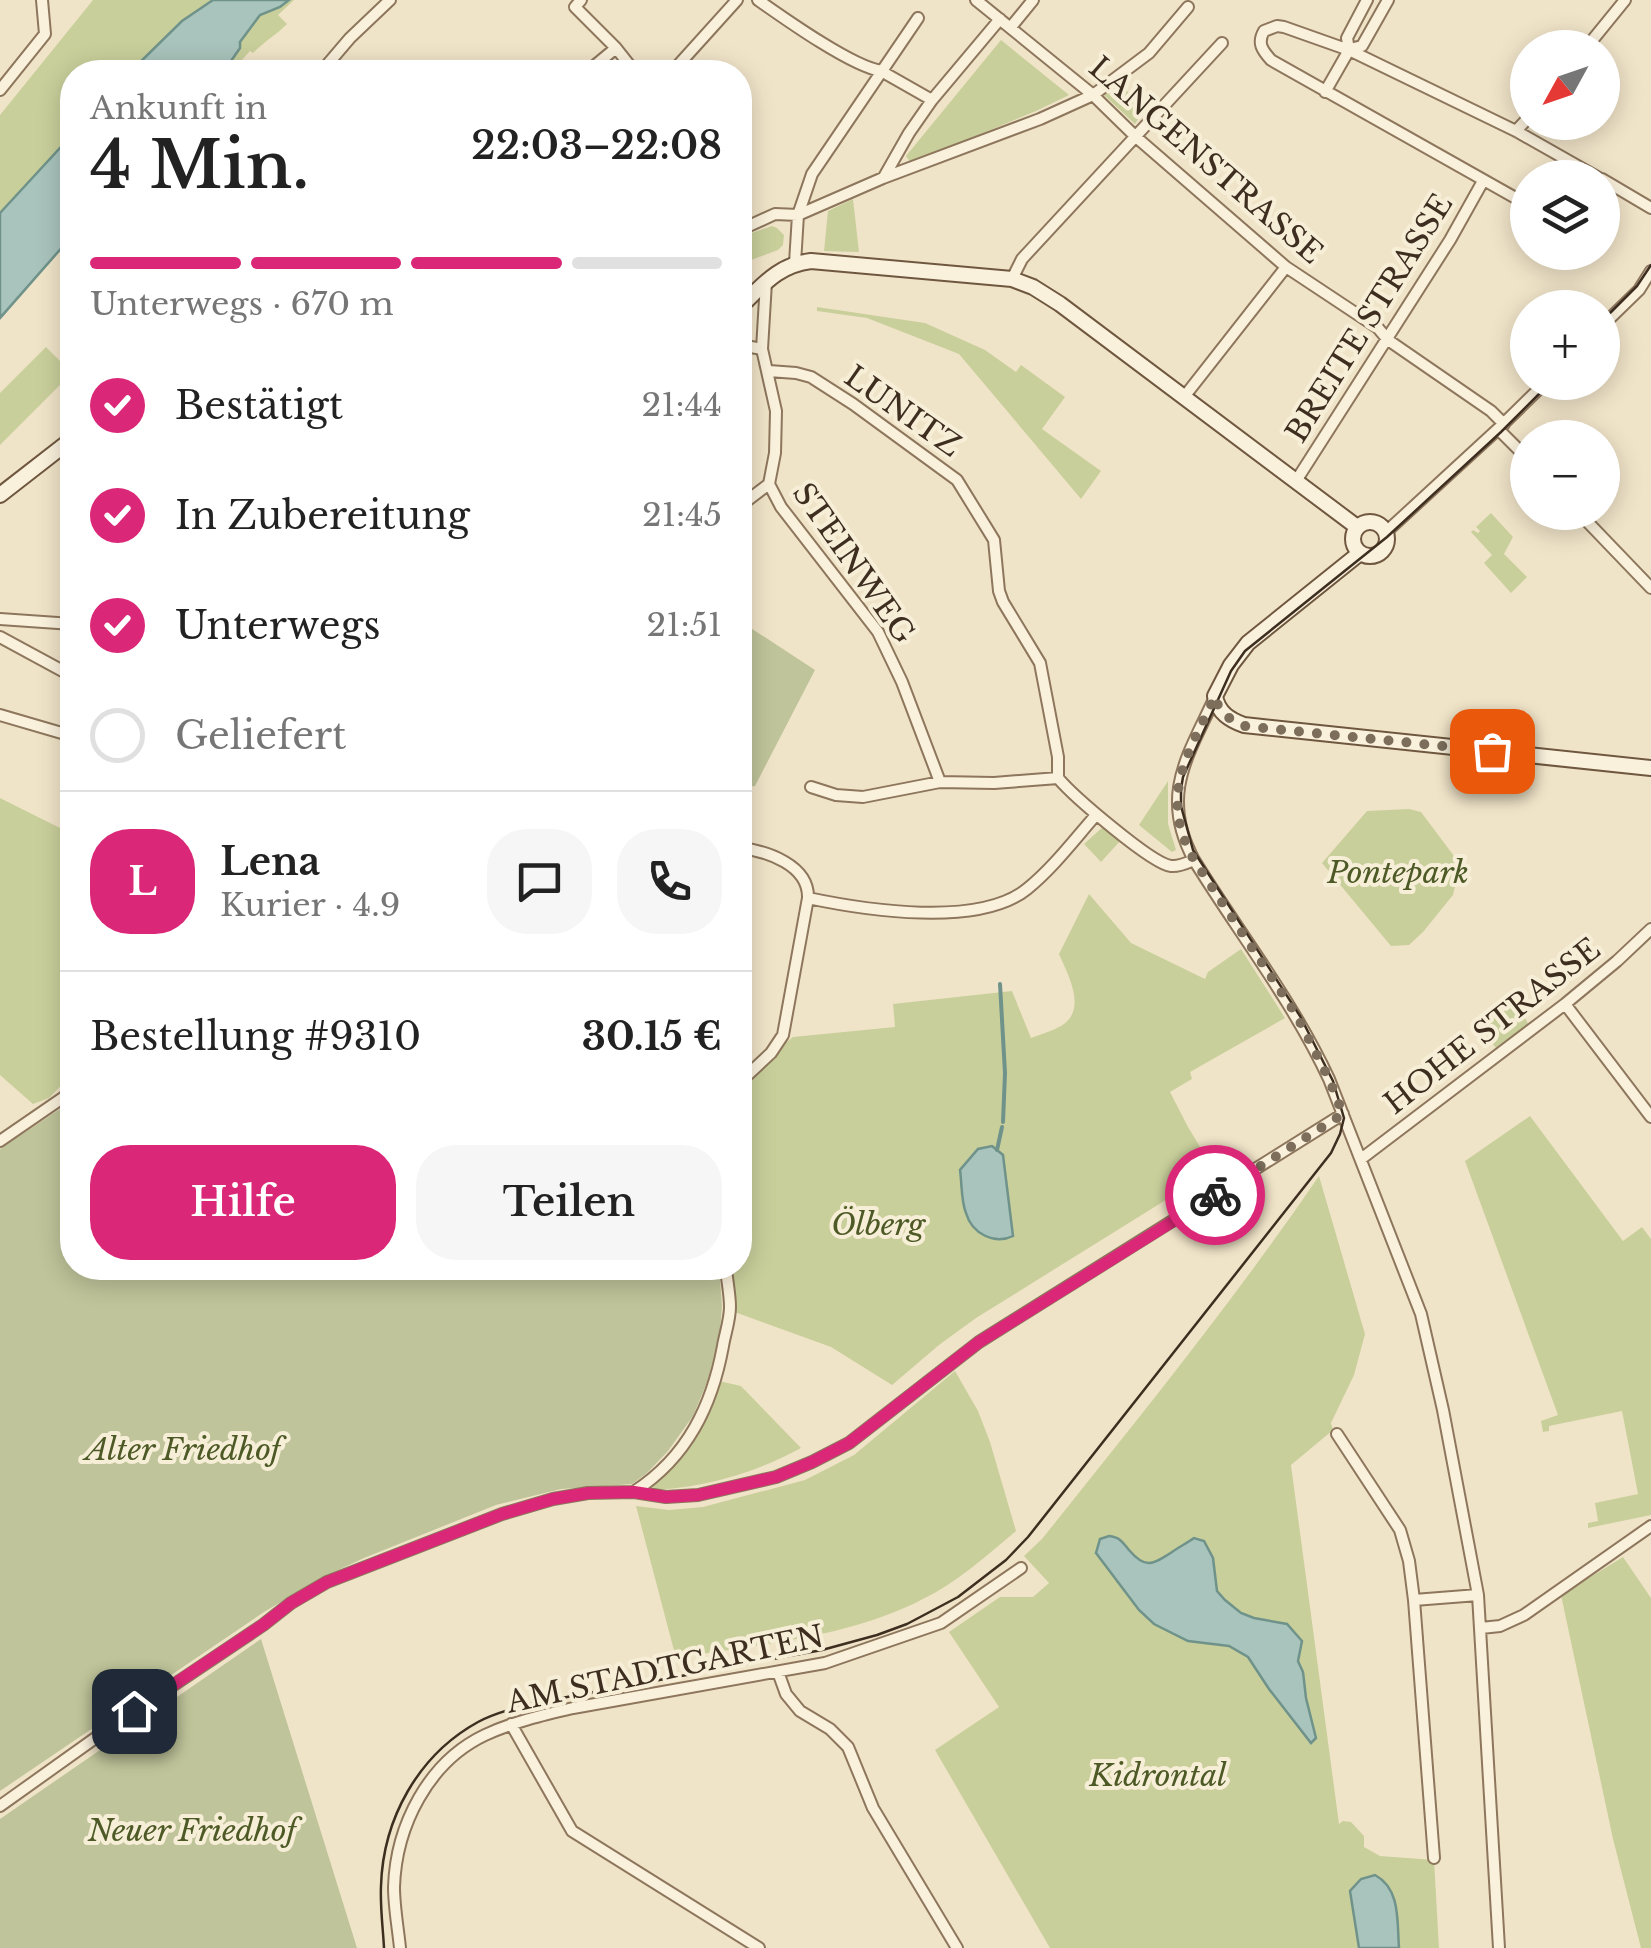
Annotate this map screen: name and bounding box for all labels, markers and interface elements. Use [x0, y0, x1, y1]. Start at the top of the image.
north arrow [1510, 30, 1620, 140]
map controls [1510, 30, 1620, 530]
street label: LANGENSTRASSE [1082, 49, 1330, 271]
text: Ankunft in [90, 88, 267, 128]
text: 22:03–22:08 [471, 122, 722, 169]
text: 4 Min. [90, 125, 309, 206]
button: layers [1510, 160, 1620, 270]
street label: BREITE STRASSE [1278, 187, 1460, 449]
text: Unterwegs · 670 m [90, 284, 394, 324]
button: + [1510, 290, 1620, 400]
street label: LUNITZ [838, 357, 968, 465]
icon: check [90, 378, 145, 433]
text: Bestätigt [175, 382, 343, 429]
text: 21:44 [641, 385, 722, 425]
button: − [1510, 420, 1620, 530]
street label: STEINWEG [785, 476, 923, 650]
icon: check [90, 488, 145, 543]
text: In Zubereitung [175, 492, 470, 539]
text: 21:45 [642, 495, 722, 535]
icon: check [90, 598, 145, 653]
text: Unterwegs [175, 602, 380, 649]
text: 21:51 [646, 605, 722, 645]
pin [1450, 709, 1535, 794]
text: Geliefert [175, 712, 346, 759]
icon: bag [1465, 724, 1520, 779]
button: chat [487, 829, 592, 934]
button: phone [617, 829, 722, 934]
text: Lena [220, 838, 320, 885]
park label: Pontepark [1326, 854, 1469, 891]
text: L [128, 858, 157, 905]
text: Kurier · 4.9 [220, 885, 400, 925]
street label: HOHE STRASSE [1377, 930, 1607, 1122]
text: Bestellung #9310 [90, 1013, 421, 1060]
text: 30.15 € [582, 1013, 722, 1060]
button: Hilfe [90, 1145, 396, 1260]
button: Teilen [416, 1145, 722, 1260]
courier [1165, 1145, 1265, 1245]
icon: bike [1188, 1168, 1243, 1223]
park label: Ölberg [831, 1206, 926, 1243]
park label: Alter Friedhof [81, 1431, 288, 1468]
street label: AM STADTGARTEN [502, 1617, 827, 1721]
pin [92, 1669, 177, 1754]
icon: home [107, 1684, 162, 1739]
park label: Kidrontal [1088, 1757, 1227, 1794]
park label: Neuer Friedhof [87, 1812, 303, 1849]

